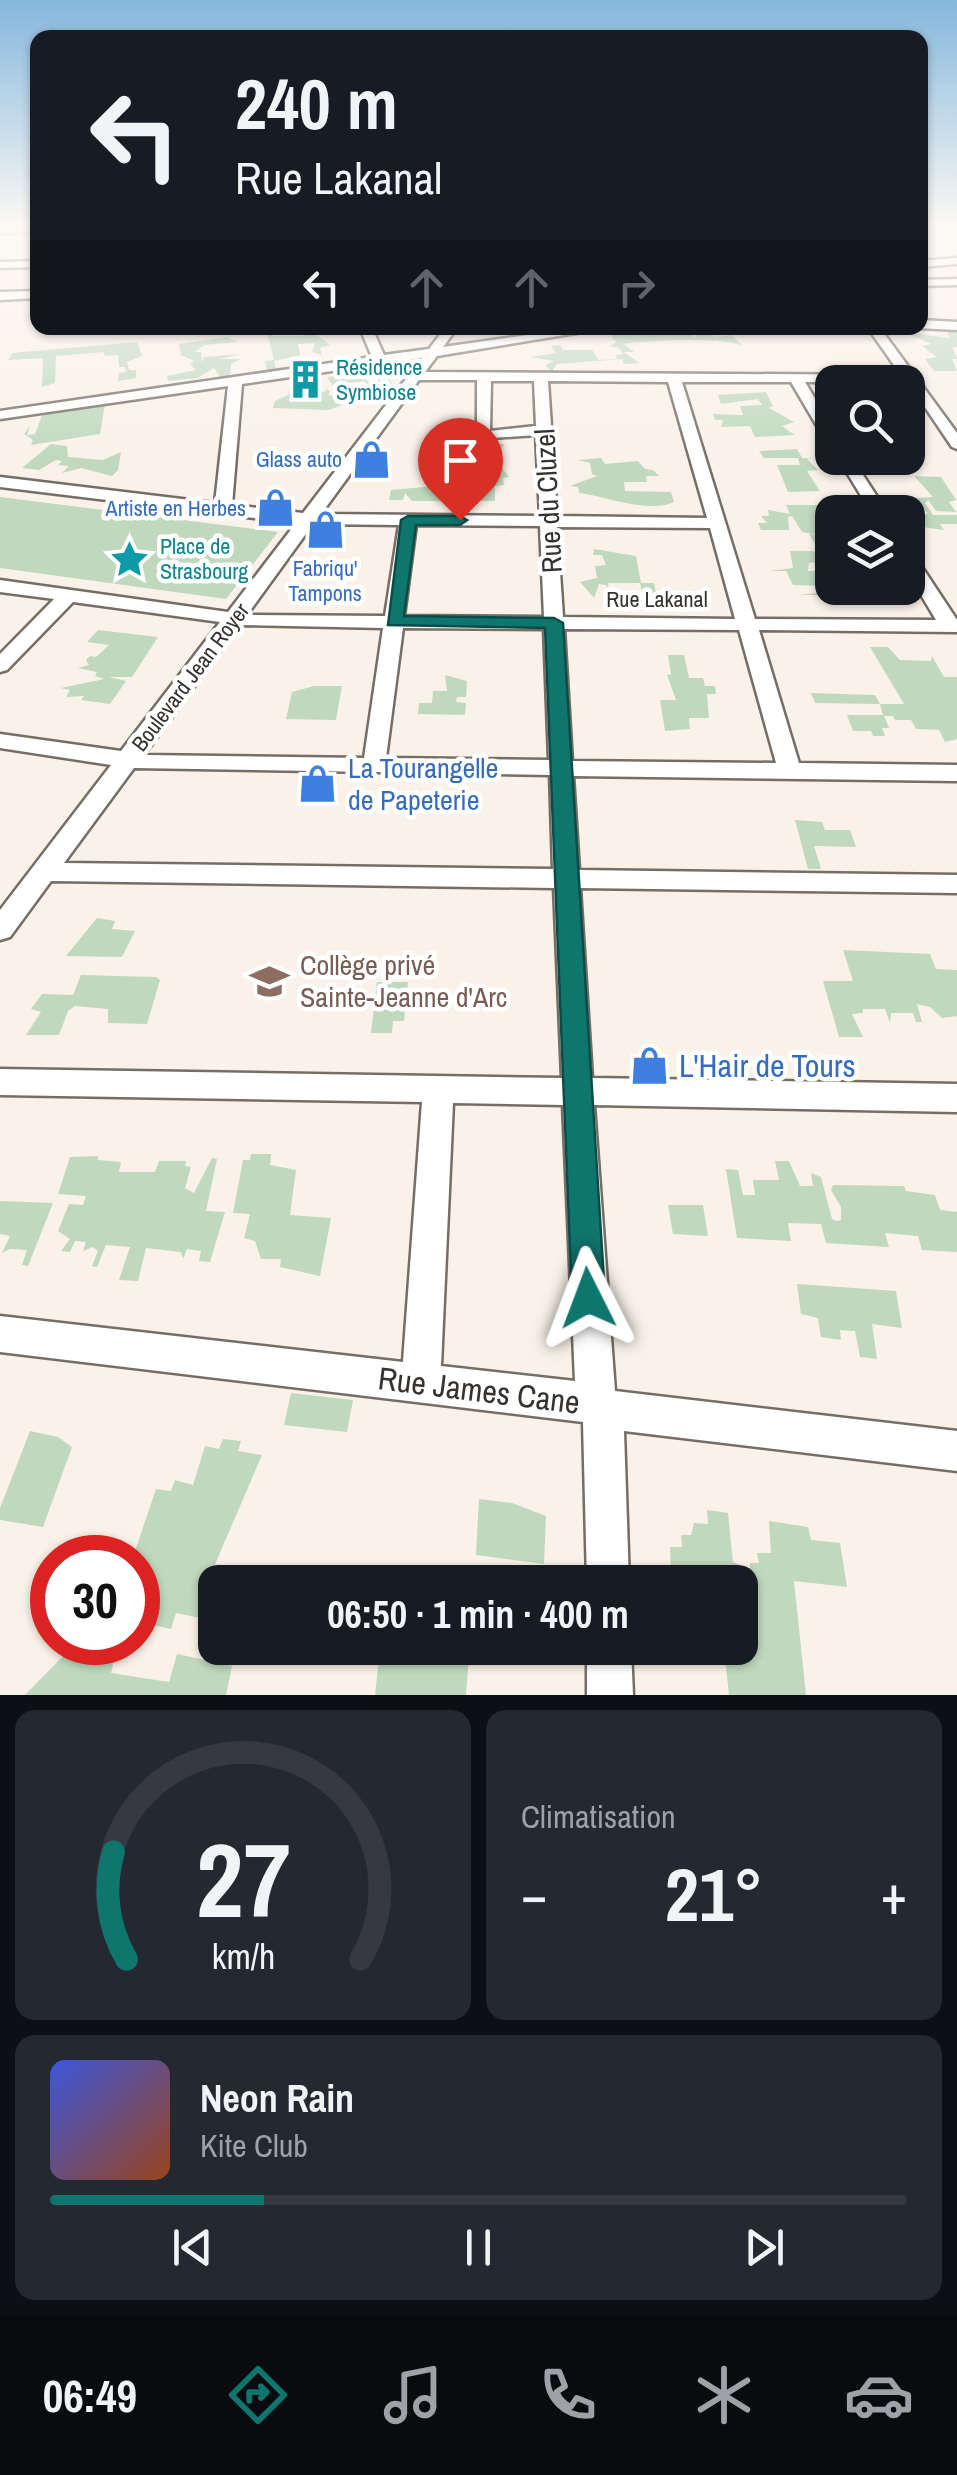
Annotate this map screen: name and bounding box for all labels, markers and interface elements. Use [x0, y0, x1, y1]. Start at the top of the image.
text: 240 m [235, 57, 398, 151]
icon: left [70, 70, 200, 200]
text: Rue Lakanal [235, 147, 442, 208]
icon: left [294, 260, 349, 315]
icon: ahead [399, 260, 454, 315]
icon: ahead [504, 260, 559, 315]
icon: right [609, 260, 664, 315]
place label: Résidence Symbiose [336, 352, 422, 407]
building icon: Résidence Symbiose [285, 359, 327, 401]
map controls [815, 365, 925, 605]
button: search [815, 365, 925, 475]
pin [418, 418, 503, 521]
street label: Rue du Cluzel [525, 428, 571, 574]
icon: arrive [433, 433, 488, 488]
shop icon: Glass auto [351, 438, 393, 480]
place label: Glass auto [256, 444, 342, 474]
shop icon: Artiste en Herbes [255, 487, 297, 529]
place label: Artiste en Herbes [105, 493, 246, 523]
button: layers [815, 495, 925, 605]
shop icon: Fabriqu' Tampons [304, 508, 346, 550]
place label: Place de Strasbourg [160, 531, 248, 586]
place icon: Place de Strasbourg [109, 538, 151, 580]
place label: Fabriqu' Tampons [288, 553, 362, 608]
street label: Rue Lakanal [606, 584, 708, 614]
street label: Boulevard Jean Royer [124, 597, 256, 757]
place label: La Tourangelle de Papeterie [348, 749, 498, 819]
shop icon: La Tourangelle de Papeterie [297, 763, 339, 805]
place label: Collège privé Sainte-Jeanne d'Arc [300, 946, 507, 1016]
school or university icon: Collège privé Sainte-Jeanne d'Arc [249, 960, 291, 1002]
shop icon: L'Hair de Tours [628, 1044, 670, 1086]
place label: L'Hair de Tours [679, 1044, 856, 1087]
position arrow [536, 1246, 640, 1350]
street label: Rue James Cane [376, 1356, 582, 1424]
speed limit sign: 30 [30, 1535, 160, 1665]
text: 06:50 · 1 min · 400 m [327, 1589, 629, 1640]
text: Climatisation [521, 1795, 676, 1838]
text: 27 [196, 1809, 290, 1949]
text: 21° [665, 1843, 763, 1944]
text: − [521, 1857, 547, 1931]
text: + [881, 1857, 907, 1931]
text: km/h [211, 1932, 275, 1980]
text: Neon Rain [200, 2073, 354, 2124]
text: Kite Club [200, 2124, 308, 2167]
icon: previous [165, 2220, 220, 2275]
icon: pause [451, 2220, 506, 2275]
icon: next [737, 2220, 792, 2275]
icon: directions [223, 2360, 293, 2430]
icon: music [378, 2360, 448, 2430]
icon: phone [533, 2360, 603, 2430]
icon: climate [689, 2360, 759, 2430]
icon: car [844, 2360, 914, 2430]
text: 06:49 [43, 2365, 137, 2426]

